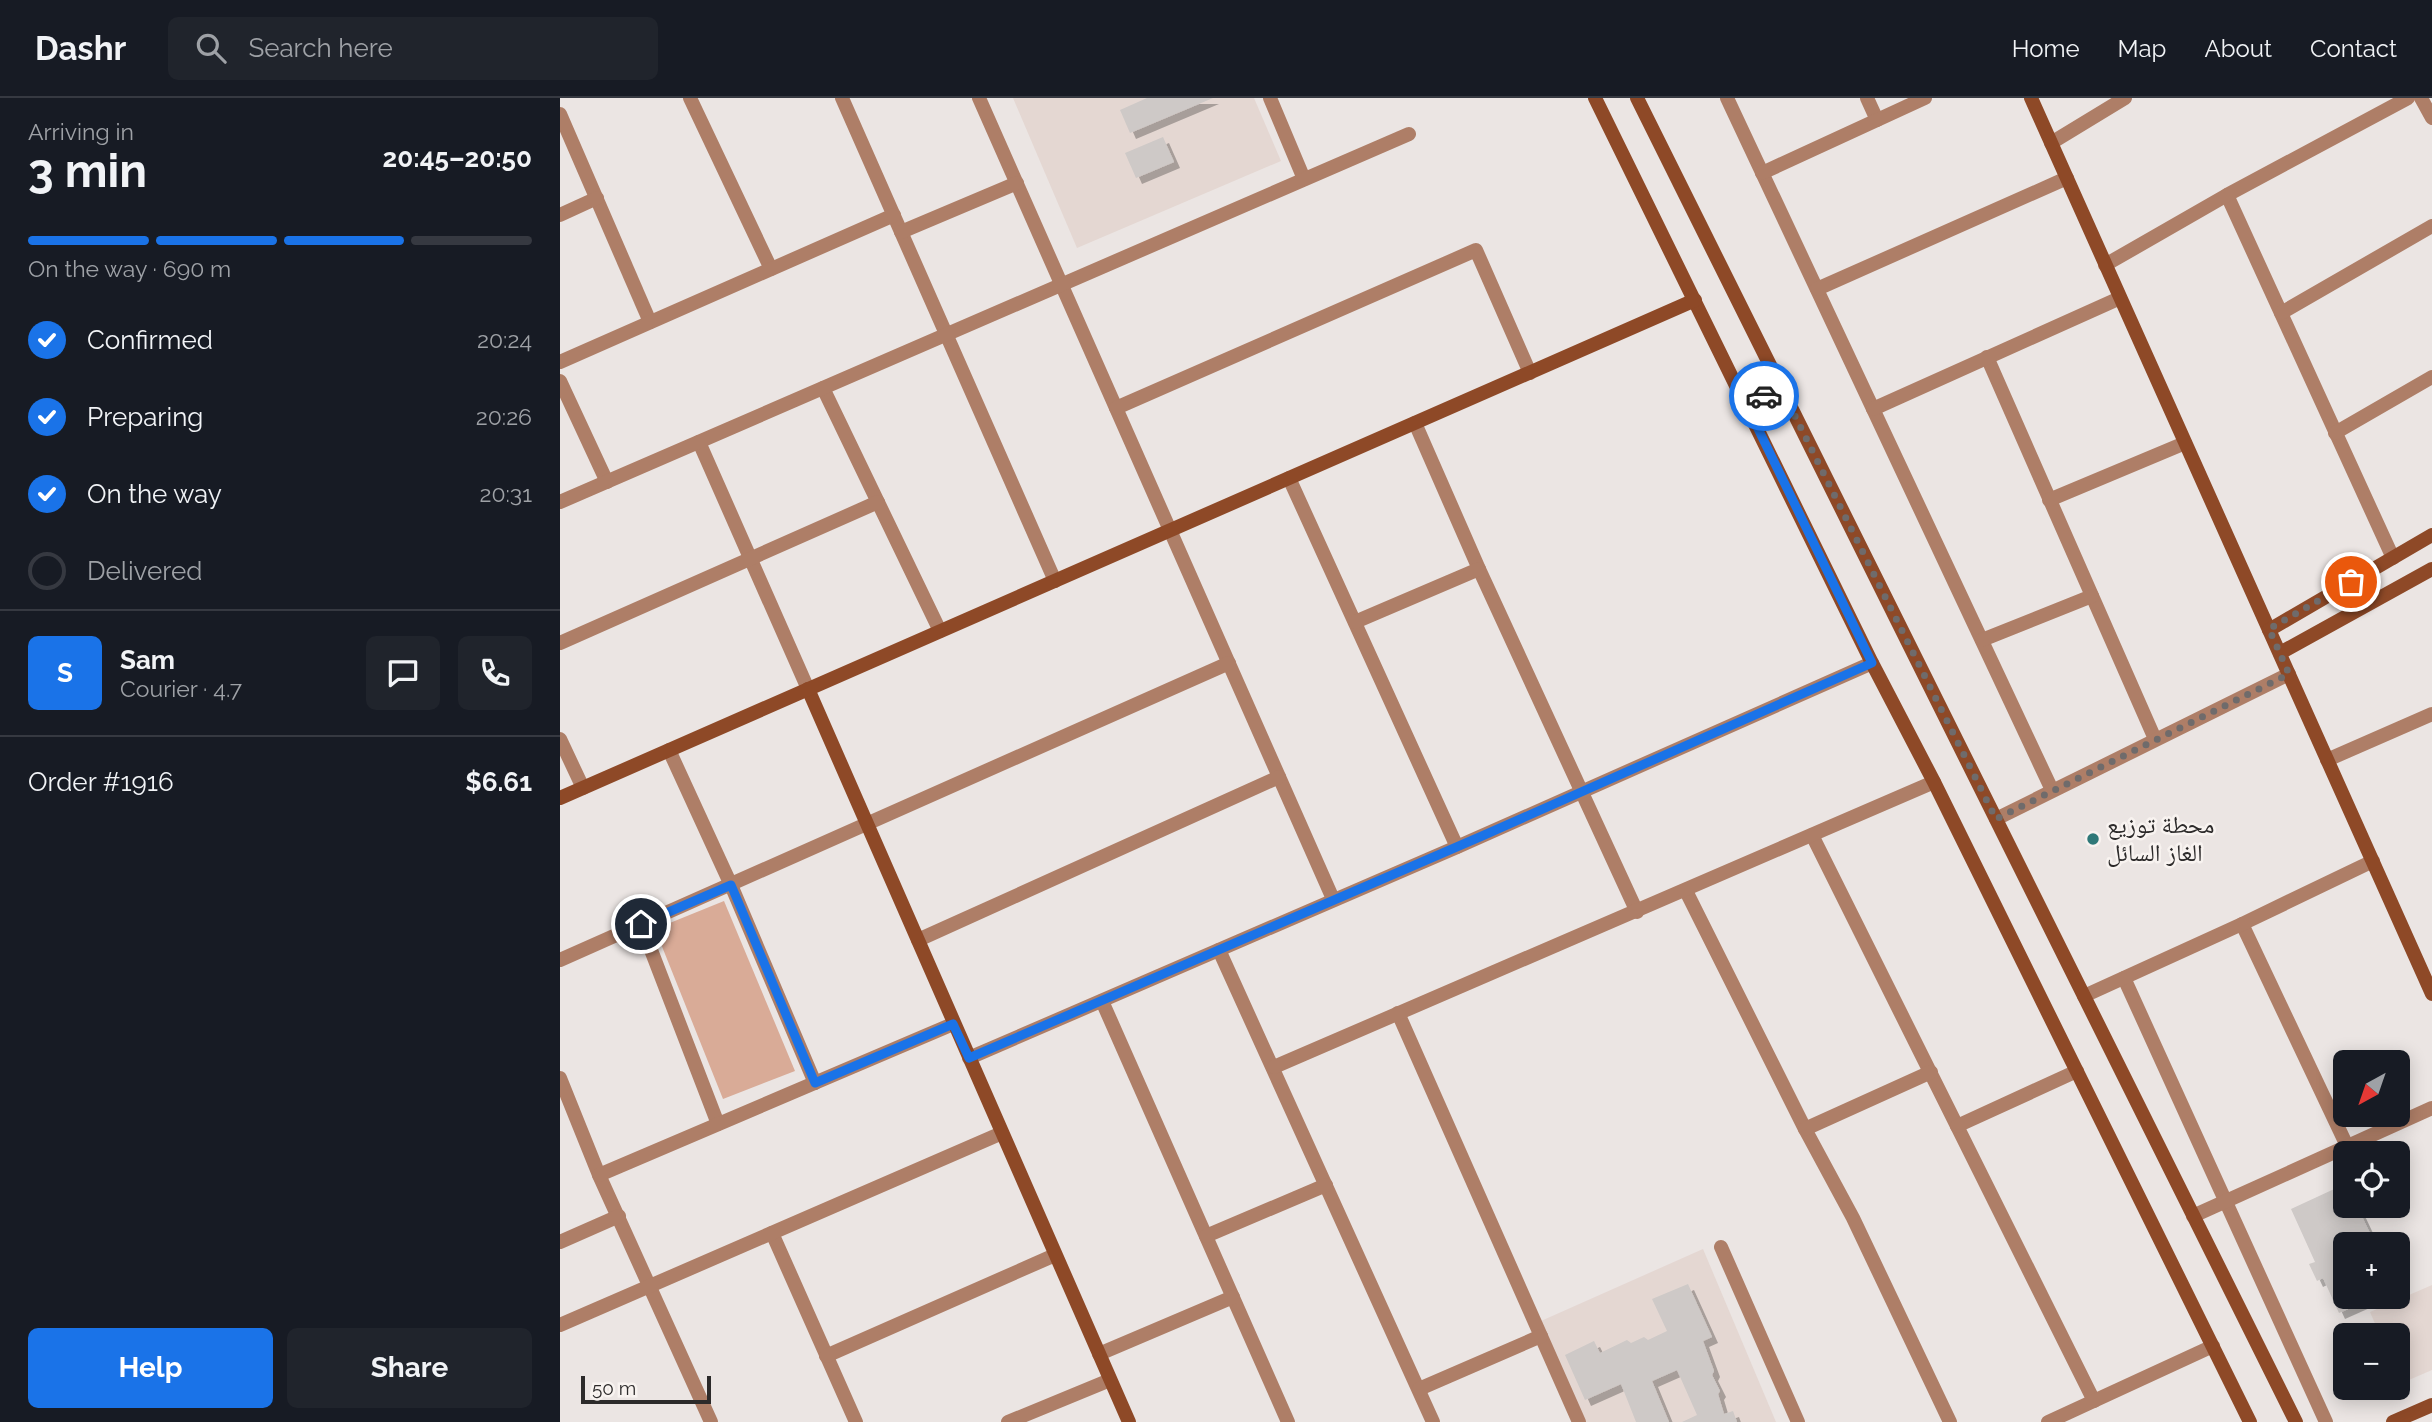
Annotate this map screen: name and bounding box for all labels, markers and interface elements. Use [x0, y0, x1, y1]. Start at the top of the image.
search box [168, 17, 658, 80]
text: Dashr [35, 29, 126, 68]
icon: search [192, 29, 230, 67]
text: Search here [248, 33, 393, 63]
text: Home [2012, 34, 2080, 63]
text: Map [2118, 34, 2166, 63]
text: About [2204, 34, 2272, 63]
text: Contact [2310, 34, 2397, 63]
text: Arriving in [28, 118, 134, 145]
text: 20:45–20:50 [383, 143, 532, 173]
text: 3 min [28, 144, 147, 198]
text: On the way · 690 m [28, 255, 231, 282]
icon: check [28, 321, 66, 359]
text: Confirmed [87, 325, 213, 355]
text: 20:24 [477, 326, 532, 353]
courier [1729, 361, 1799, 431]
icon: car [1745, 377, 1783, 415]
icon: check [28, 398, 66, 436]
text: Preparing [87, 402, 203, 432]
text: 20:26 [476, 403, 532, 430]
icon: check [28, 475, 66, 513]
text: On the way [87, 479, 222, 509]
text: 20:31 [479, 480, 532, 507]
pin [2321, 552, 2381, 612]
text: Delivered [87, 556, 202, 586]
icon: bag [2332, 563, 2370, 601]
button: chat [366, 636, 440, 710]
button: phone [458, 636, 532, 710]
text: Sam [120, 645, 175, 675]
text: S [57, 658, 73, 688]
text: Courier · 4.7 [120, 675, 242, 702]
text: Order #1916 [28, 767, 174, 797]
text: $6.61 [465, 767, 532, 797]
place label: محطة توزيع الغاز السائل [2107, 810, 2214, 867]
marker: محطة توزيع الغاز السائل [2085, 831, 2101, 847]
pin [611, 894, 671, 954]
icon: home [622, 905, 660, 943]
north arrow [2333, 1050, 2410, 1127]
map controls [2333, 1050, 2410, 1400]
button: locate [2333, 1141, 2410, 1218]
button: + [2333, 1232, 2410, 1309]
button: − [2333, 1323, 2410, 1400]
button: Help [28, 1328, 273, 1408]
button: Share [287, 1328, 532, 1408]
scale bar [581, 1373, 710, 1405]
text: 50 m [592, 1377, 636, 1399]

